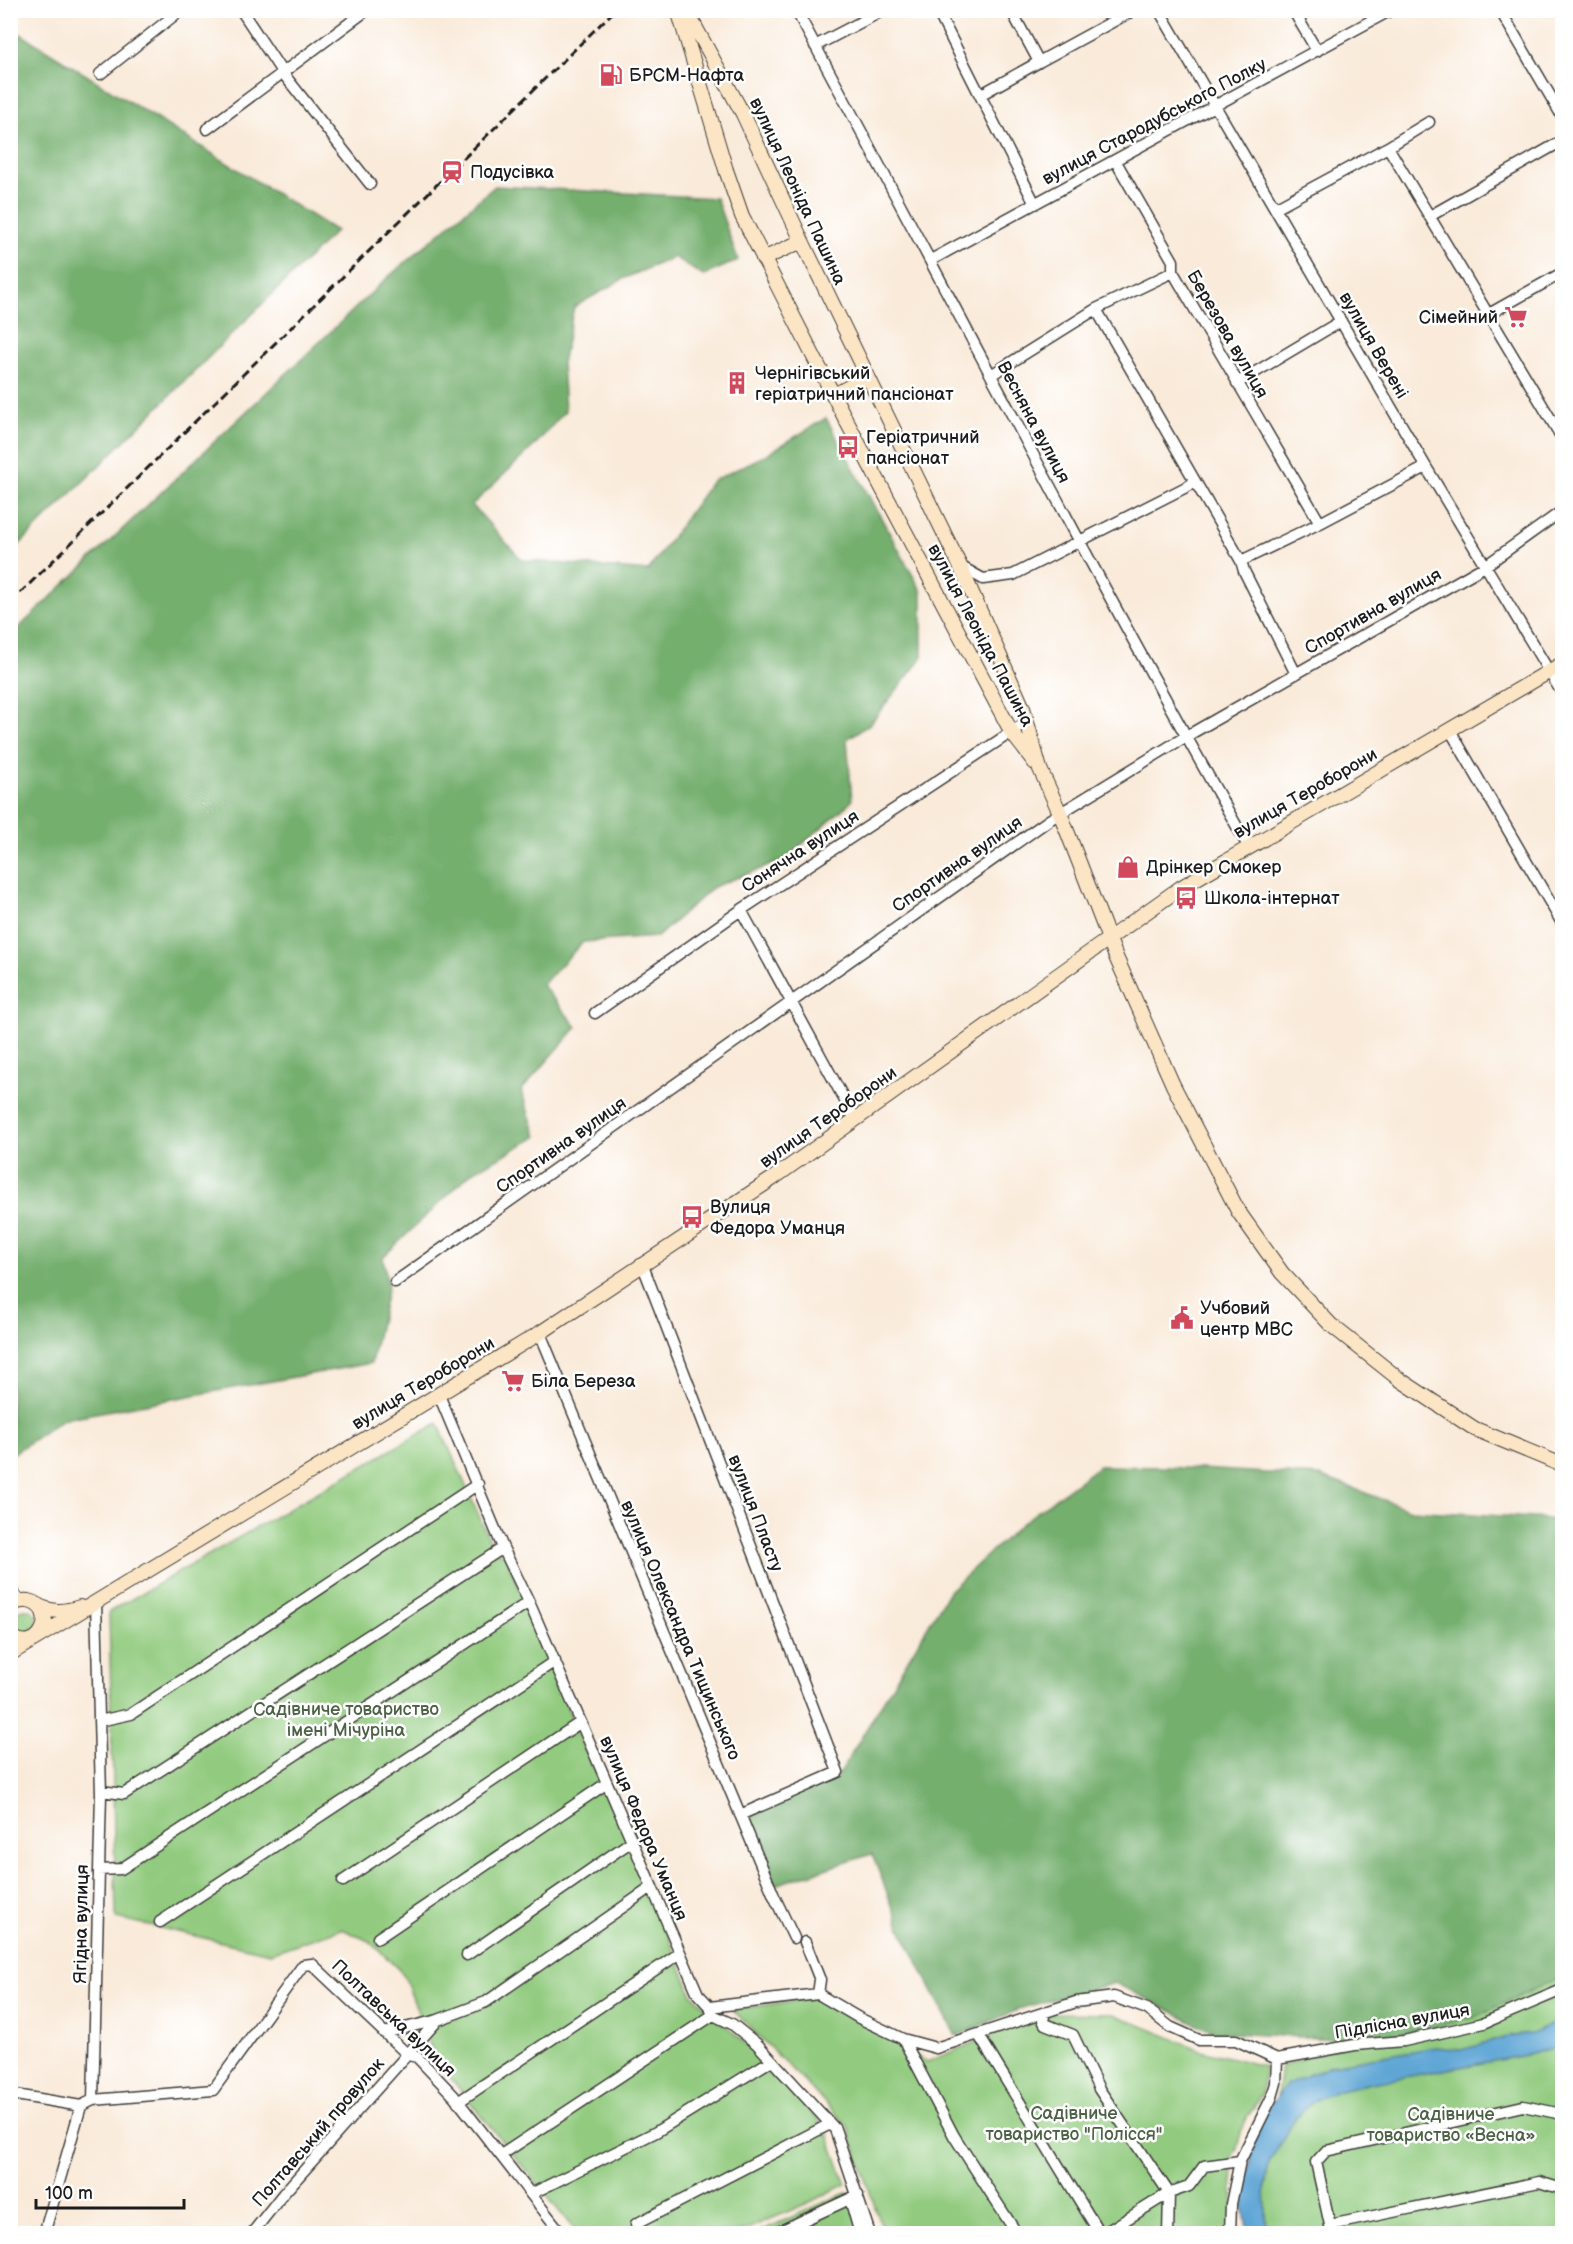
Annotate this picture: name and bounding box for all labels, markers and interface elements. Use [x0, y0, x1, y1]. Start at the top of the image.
street label: вулиця Стародубського Полку [1039, 53, 1270, 190]
fuel station icon: БРСМ-Нафта [598, 62, 624, 88]
place label: БРСМ-Нафта [629, 65, 744, 86]
street label: вулиця Леоніда Пашина [745, 94, 850, 289]
station icon: Подусівка [439, 159, 465, 185]
place label: Подусівка [470, 162, 555, 183]
street label: Березова вулиця [1182, 267, 1273, 402]
street label: вулиця Верені [1335, 288, 1413, 402]
supermarket icon: Сімейний [1503, 304, 1529, 330]
place label: Сімейний [1419, 307, 1498, 328]
street label: Весняна вулиця [993, 358, 1074, 487]
place label: Чернігівський геріатричний пансіонат [755, 363, 954, 405]
building icon: Чернігівський геріатричний пансіонат [724, 370, 750, 396]
place label: Геріатричний пансіонат [866, 427, 980, 469]
bus stop icon: Геріатричний пансіонат [835, 434, 861, 460]
street label: вулиця Леоніда Пашина [923, 540, 1038, 731]
street label: Спортивна вулиця [1301, 564, 1445, 659]
street label: вулиця Тероборони [1230, 744, 1381, 843]
street label: Сонячна вулиця [738, 806, 863, 897]
street label: Спортивна вулиця [888, 812, 1026, 917]
shop icon: Дрінкер Смокер [1115, 854, 1141, 880]
place label: Дрінкер Смокер [1146, 857, 1281, 878]
bus stop icon: Школа-інтернат [1173, 885, 1199, 911]
place label: Школа-інтернат [1204, 888, 1340, 909]
street label: вулиця Тероборони [756, 1062, 901, 1173]
street label: Спортивна вулиця [492, 1093, 630, 1198]
place label: Вулиця Федора Уманця [710, 1197, 845, 1239]
bus stop icon: Вулиця Федора Уманця [679, 1204, 705, 1230]
place label: Учбовий центр МВС [1200, 1298, 1293, 1340]
public building icon: Учбовий центр МВС [1169, 1305, 1195, 1331]
street label: вулиця Тероборони [348, 1333, 498, 1434]
supermarket icon: Біла Береза [500, 1368, 526, 1394]
place label: Біла Береза [531, 1371, 636, 1392]
street label: вулиця Пласту [724, 1452, 788, 1575]
street label: вулиця Олександра Тищинського [616, 1497, 745, 1763]
park label: Садівниче товариство імені Мічуріна [253, 1699, 439, 1741]
street label: вулиця Федора Уманця [595, 1733, 692, 1924]
street label: Ягідна вулиця [70, 1864, 93, 1984]
street label: Полтавська вулиця [327, 1955, 460, 2081]
street label: Підлісна вулиця [1333, 1999, 1471, 2044]
street label: Полтавський провулок [248, 2053, 389, 2211]
park label: Садівниче товариство "Полісся" [986, 2103, 1162, 2145]
park label: Садівниче товариство «Весна» [1366, 2104, 1536, 2146]
scale bar [36, 2172, 184, 2210]
text: 100 m [45, 2183, 93, 2204]

